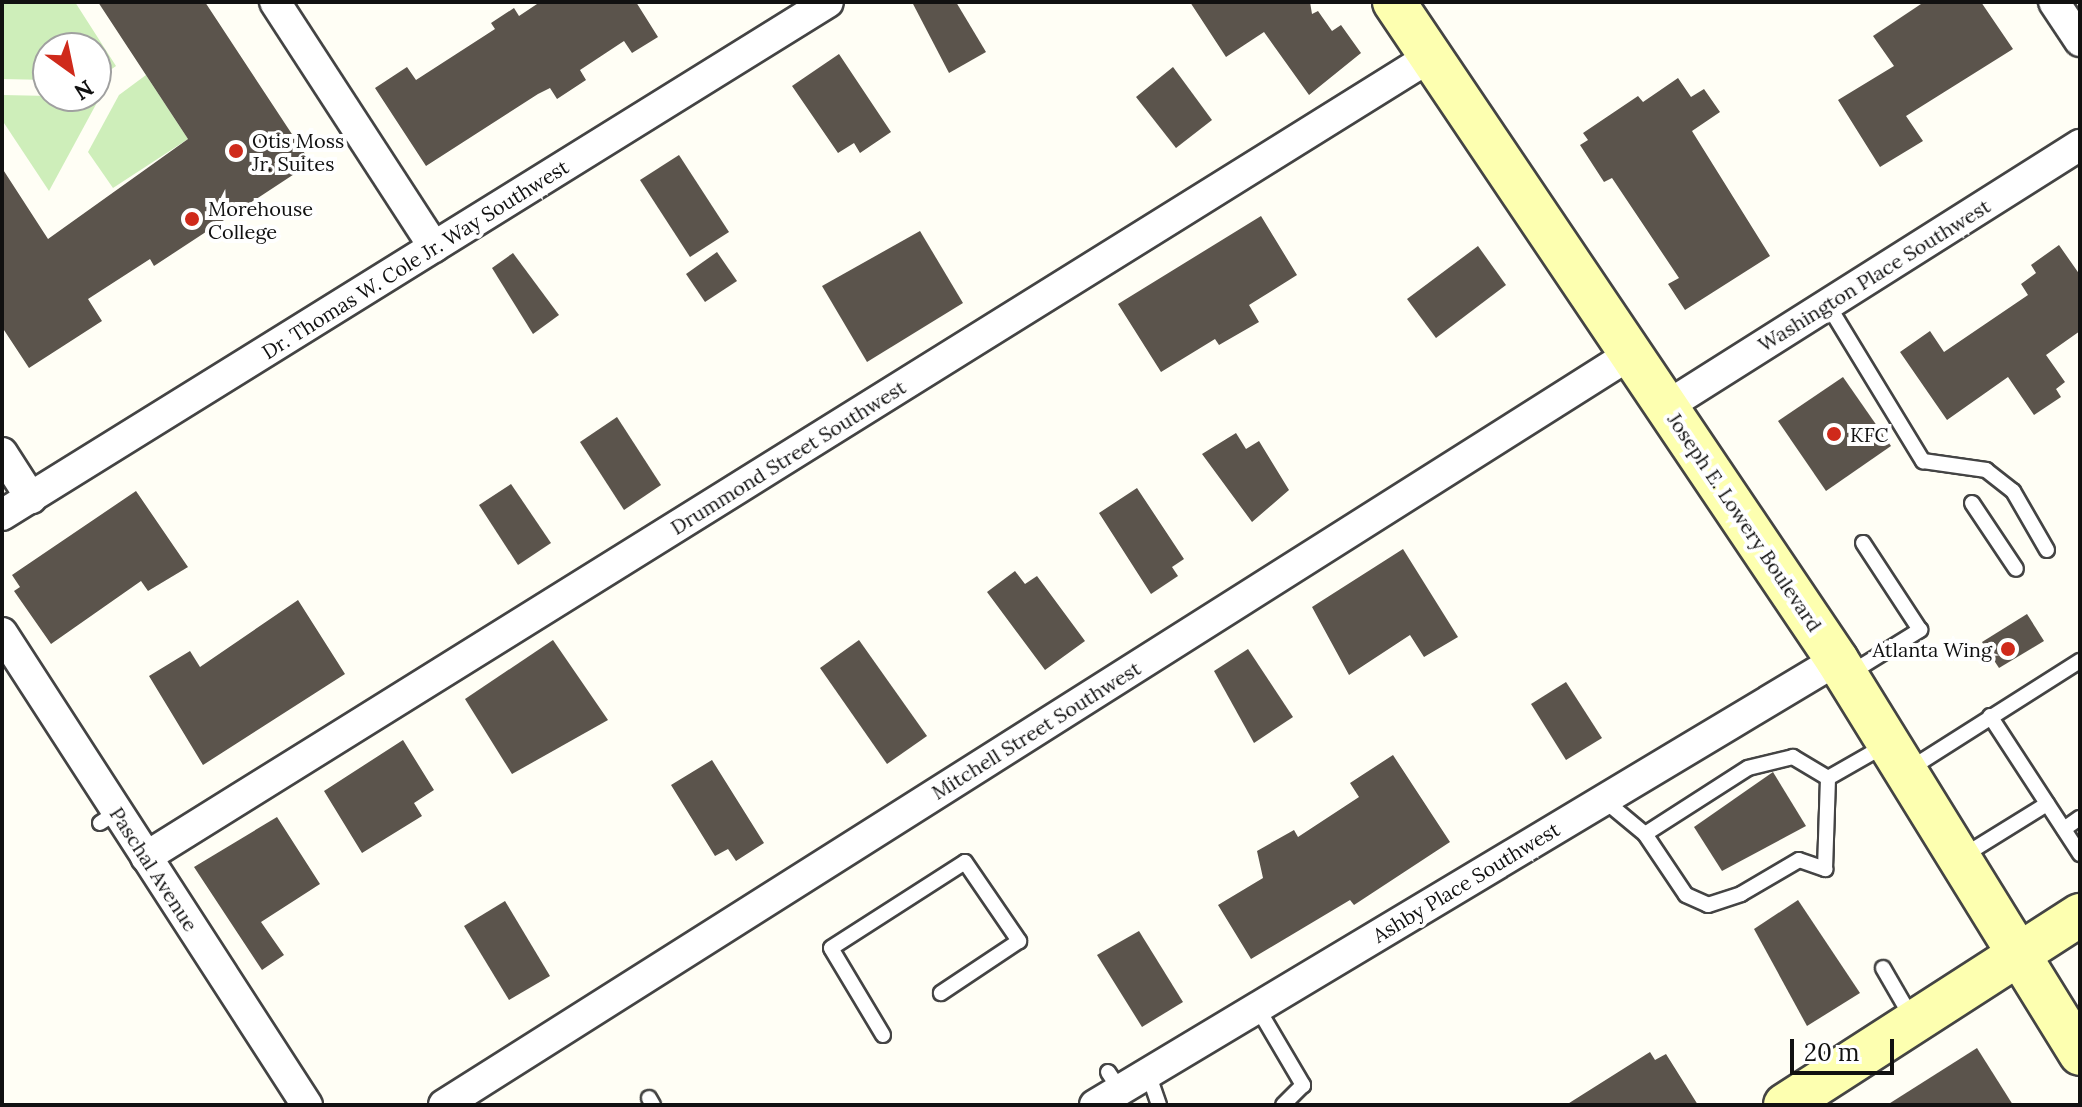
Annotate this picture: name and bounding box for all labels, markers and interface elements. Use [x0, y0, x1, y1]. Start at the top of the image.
north arrow [32, 32, 112, 112]
text: N [69, 74, 99, 107]
place label: Otis Moss Jr. Suites [252, 128, 344, 175]
marker: Otis Moss Jr. Suites [227, 142, 245, 160]
street label: Dr. Thomas W. Cole Jr. Way Southwest [257, 154, 573, 364]
street label: Washington Place Southwest [1754, 194, 1994, 356]
place label: Morehouse College [208, 196, 313, 243]
marker: Morehouse College [183, 210, 201, 228]
street label: Drummond Street Southwest [666, 375, 910, 539]
street label: Joseph E. Lowery Boulevard [1663, 408, 1827, 636]
place label: KFC [1850, 422, 1888, 446]
marker: KFC [1825, 425, 1843, 443]
place label: Atlanta Wing [1872, 637, 1992, 661]
marker: Atlanta Wing [1999, 640, 2017, 658]
street label: Mitchell Street Southwest [927, 656, 1145, 804]
street label: Paschal Avenue [105, 802, 203, 936]
street label: Ashby Place Southwest [1368, 817, 1564, 947]
scale bar [1794, 1023, 1898, 1073]
text: 20 m [1804, 1037, 1860, 1068]

